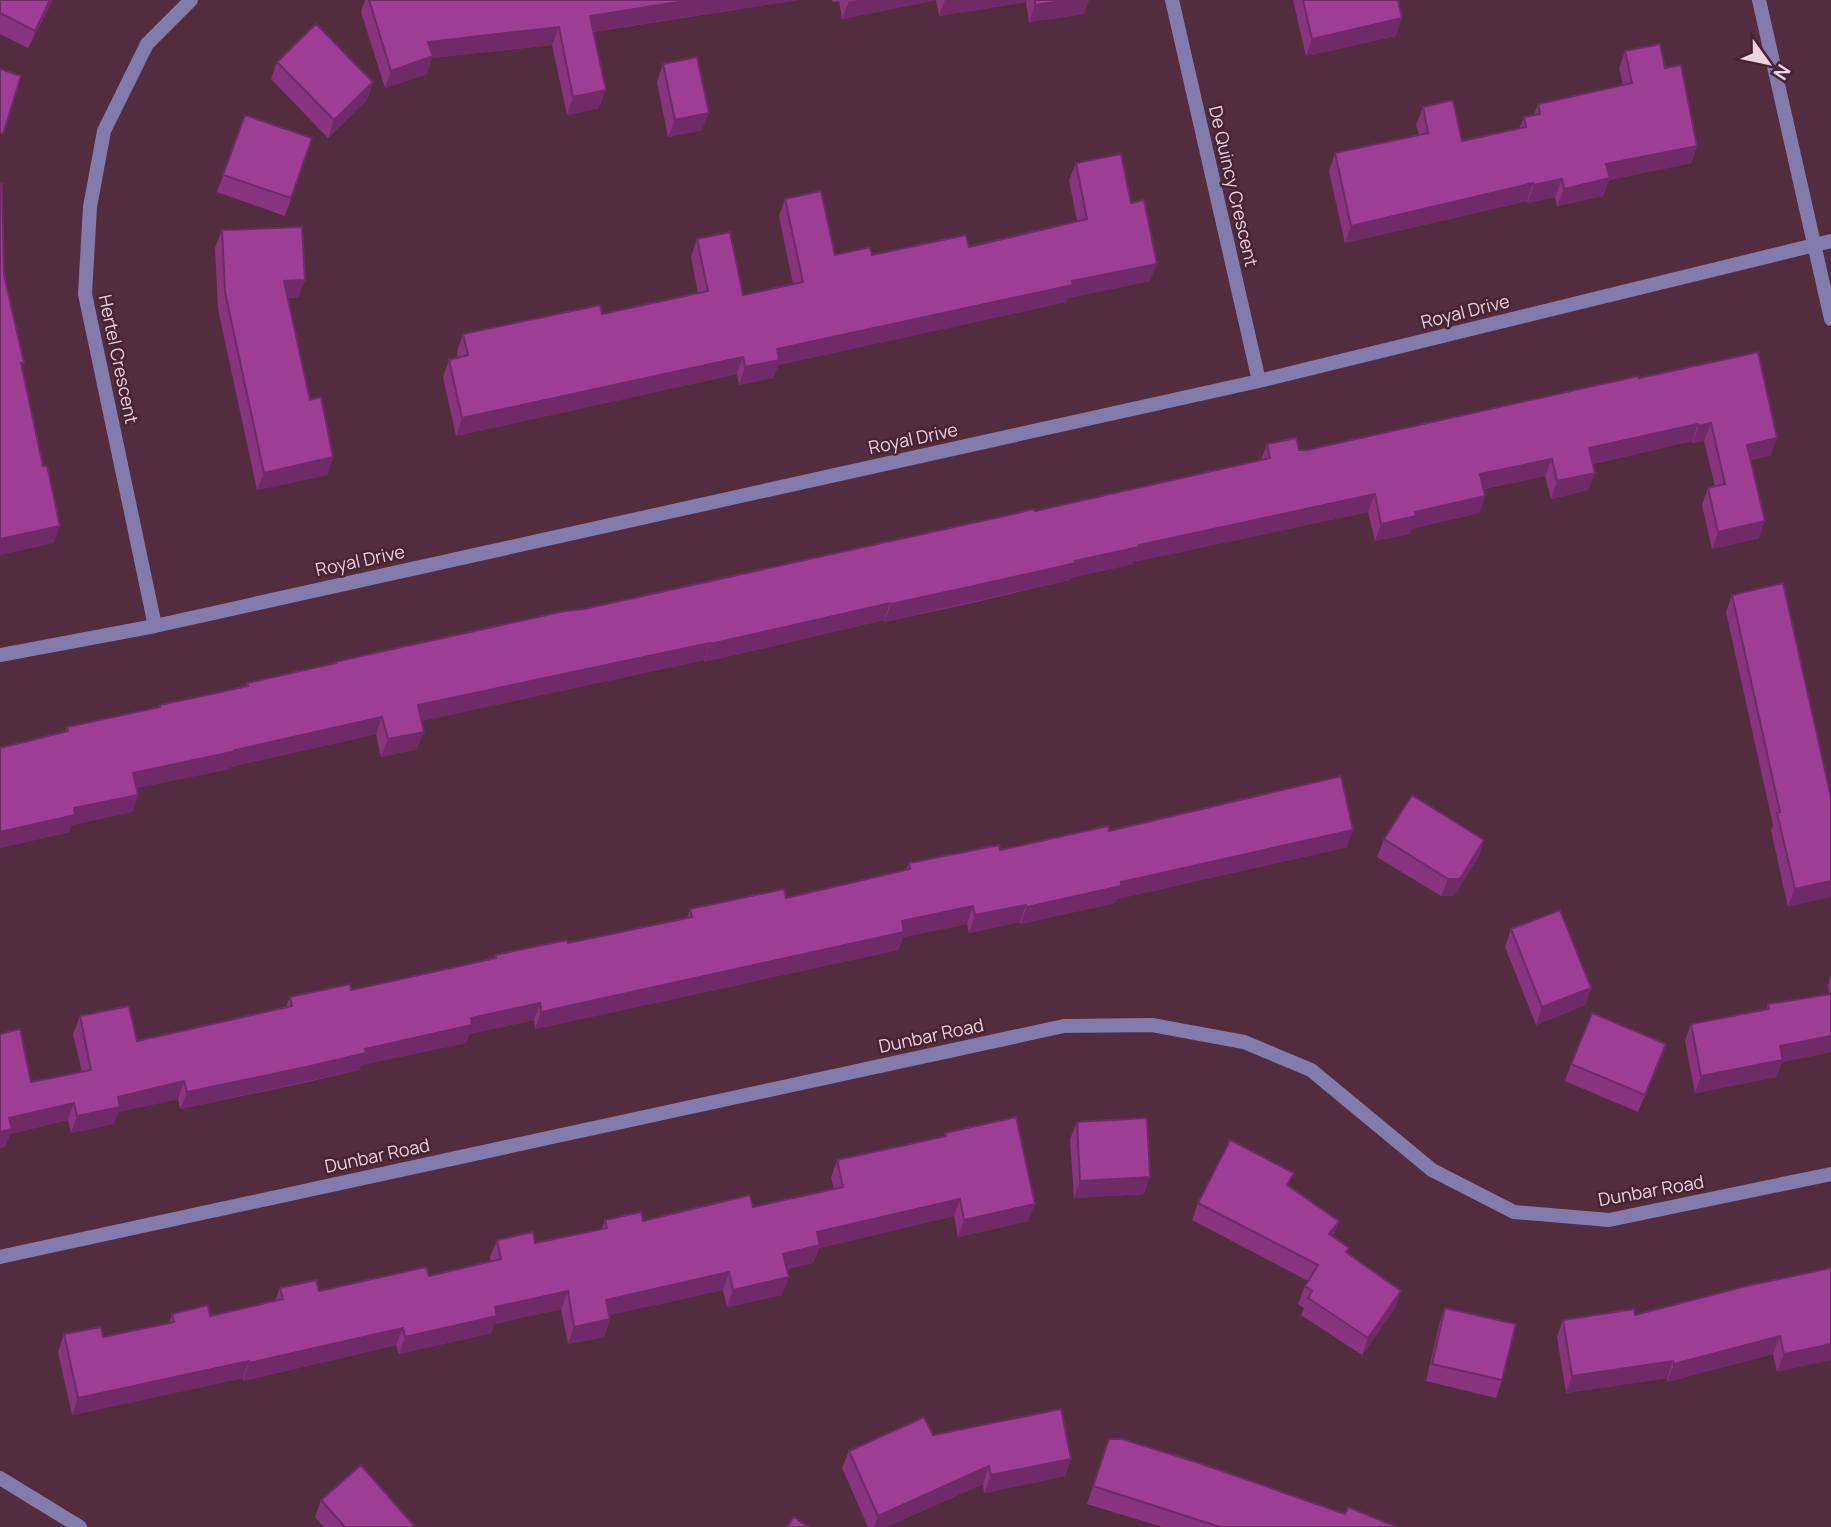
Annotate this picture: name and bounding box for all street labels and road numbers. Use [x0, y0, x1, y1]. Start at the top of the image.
street label: De Quincy Crescent [1204, 103, 1264, 269]
street label: Royal Drive [1418, 288, 1512, 334]
street label: Hertel Crescent [94, 292, 144, 426]
street label: Royal Drive [866, 417, 960, 459]
street label: Royal Drive [313, 539, 407, 581]
street label: Dunbar Road [876, 1012, 986, 1058]
street label: Dunbar Road [322, 1132, 432, 1178]
street label: Dunbar Road [1596, 1169, 1706, 1211]

